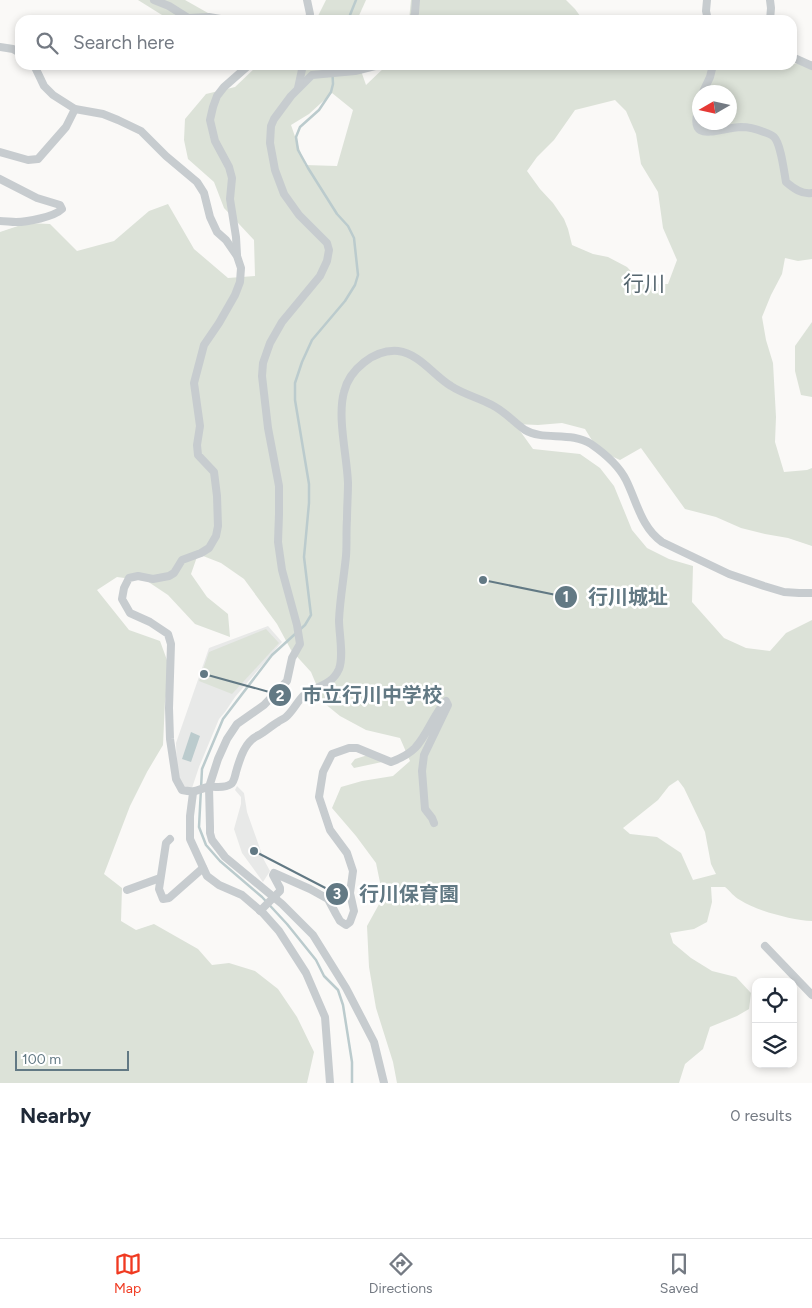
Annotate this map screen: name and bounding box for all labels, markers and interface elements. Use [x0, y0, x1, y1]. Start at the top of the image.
search box [15, 15, 797, 70]
icon: search [33, 29, 61, 57]
text: Search here [73, 31, 175, 54]
north arrow [692, 85, 737, 130]
district label: 行川 [623, 271, 665, 296]
callout: 行川城址 [553, 580, 678, 615]
text: 行川城址 [588, 585, 668, 609]
text: 1 [563, 588, 569, 606]
callout: 市立行川中学校 [267, 678, 452, 713]
text: 市立行川中学校 [302, 683, 442, 707]
text: 2 [276, 687, 285, 705]
callout: 行川保育園 [324, 876, 469, 911]
text: 行川保育園 [359, 882, 459, 906]
text: 3 [333, 885, 341, 903]
map controls [752, 978, 797, 1068]
button: locate [752, 978, 797, 1023]
button: layers [752, 1023, 797, 1068]
scale bar [15, 1048, 129, 1071]
text: 100 m [22, 1051, 61, 1068]
text: Nearby [20, 1103, 91, 1128]
text: 0 results [730, 1106, 792, 1125]
tab: Map [114, 1250, 142, 1297]
tab: Directions [369, 1250, 433, 1297]
tab: Saved [660, 1250, 698, 1297]

